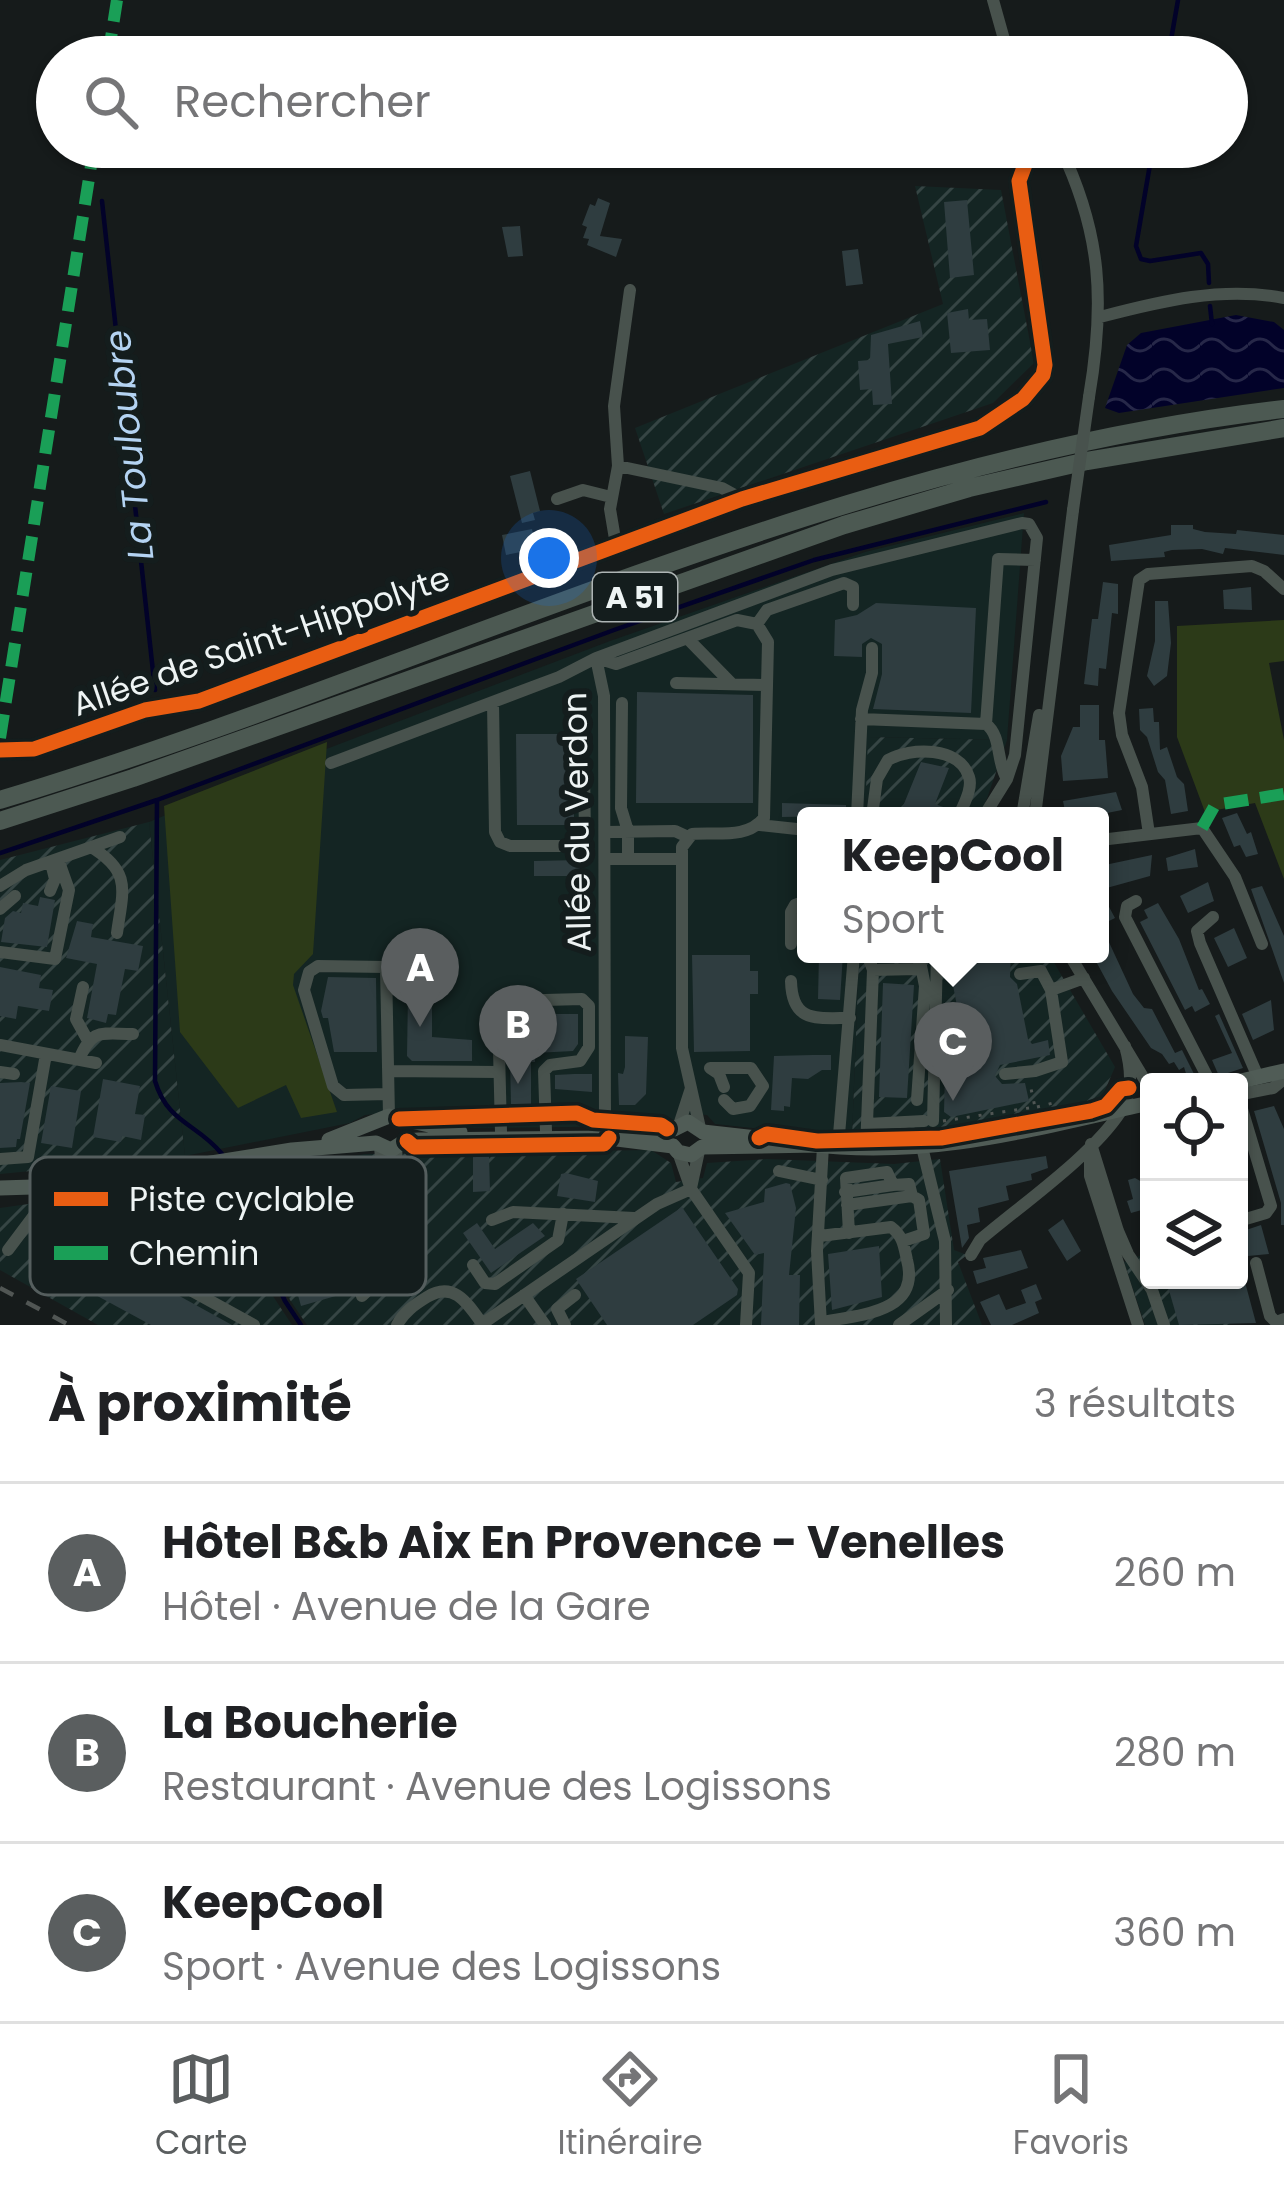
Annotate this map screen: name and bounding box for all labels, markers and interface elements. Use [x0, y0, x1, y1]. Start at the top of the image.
search box [36, 36, 1248, 168]
icon: search [78, 69, 144, 135]
text: Rechercher [174, 70, 431, 133]
water label: La Touloubre [92, 327, 166, 563]
your location [519, 528, 579, 588]
street label: Allée de Saint-Hippolyte [66, 554, 456, 728]
road number: A 51 [593, 573, 677, 621]
street label: Allée du Verdon [551, 692, 603, 952]
popup [797, 807, 1109, 963]
text: KeepCool [842, 824, 1064, 887]
text: Sport [842, 892, 945, 947]
pin: A [381, 928, 459, 1027]
pin: B [479, 985, 557, 1084]
pin: C [914, 1002, 992, 1101]
map controls [1140, 1073, 1248, 1289]
button: locate [1140, 1073, 1248, 1181]
legend [30, 1157, 426, 1295]
text: Piste cyclable [129, 1176, 355, 1223]
button: layers [1140, 1181, 1248, 1289]
text: Chemin [129, 1230, 259, 1277]
text: À proximité [48, 1367, 352, 1439]
text: 3 résultats [1034, 1376, 1236, 1431]
text: Hôtel B&b Aix En Provence - Venelles [162, 1511, 1005, 1574]
text: A [73, 1545, 101, 1600]
text: 260 m [1114, 1545, 1236, 1600]
text: Hôtel · Avenue de la Gare [162, 1579, 651, 1634]
text: La Boucherie [162, 1691, 458, 1754]
text: B [74, 1725, 100, 1780]
text: 280 m [1114, 1725, 1236, 1780]
text: Restaurant · Avenue des Logissons [162, 1759, 832, 1814]
text: KeepCool [162, 1871, 384, 1934]
text: C [72, 1905, 102, 1960]
text: 360 m [1113, 1905, 1236, 1960]
text: Sport · Avenue des Logissons [162, 1939, 721, 1994]
tab: Carte [155, 2046, 248, 2168]
tab: Itinéraire [557, 2046, 703, 2168]
tab: Favoris [1013, 2046, 1129, 2168]

